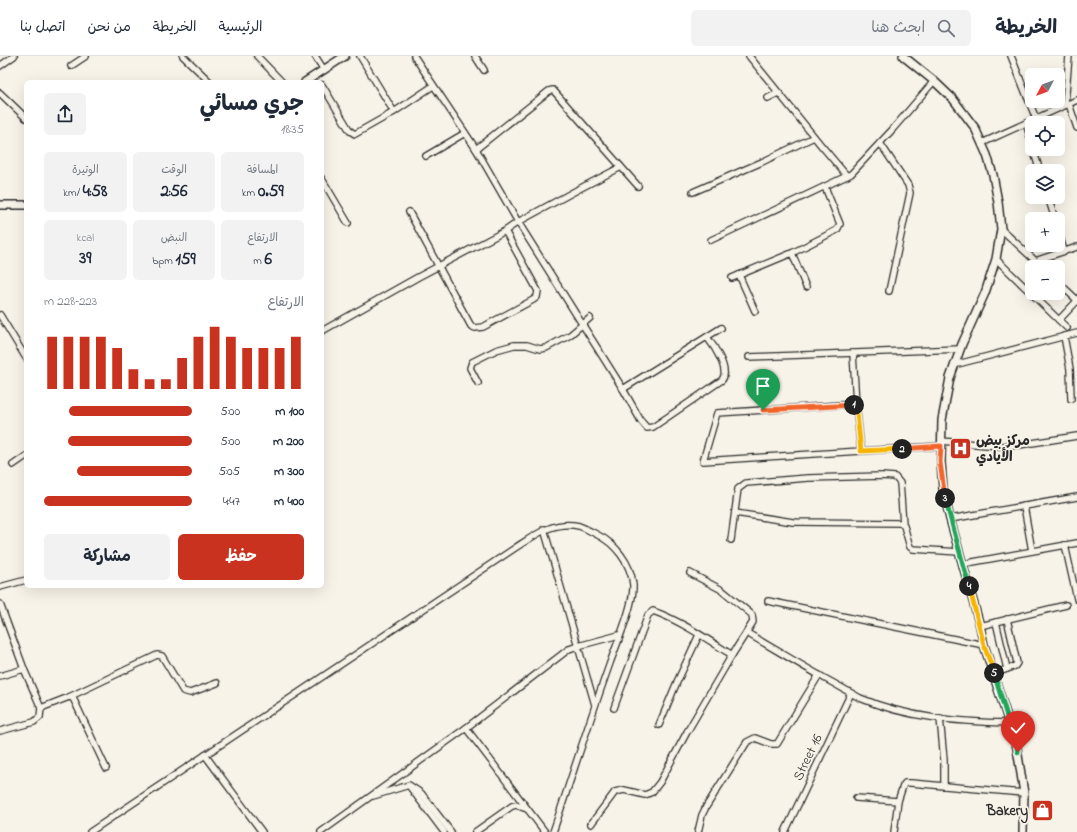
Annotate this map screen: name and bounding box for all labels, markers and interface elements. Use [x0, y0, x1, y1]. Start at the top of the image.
search box [691, 10, 971, 46]
text: الخريطة [995, 15, 1057, 42]
text: اتصل بنا [20, 17, 65, 38]
text: من نحن [87, 17, 131, 38]
text: الخريطة [153, 17, 197, 38]
text: الرئيسية [219, 17, 263, 38]
text: ابحث هنا [871, 17, 925, 39]
icon: search [935, 17, 957, 39]
north arrow [1025, 68, 1065, 108]
map controls [1025, 68, 1065, 300]
text: جري مسائي [200, 89, 304, 121]
button: share [44, 93, 86, 135]
button: locate [1025, 116, 1065, 156]
text: 18:35 [281, 120, 304, 139]
text: الوتيرة [72, 162, 99, 178]
text: الوقت [161, 162, 187, 178]
text: المسافة [247, 162, 278, 178]
button: layers [1025, 164, 1065, 204]
text: 4:58 [83, 179, 107, 204]
text: 2:56 [160, 179, 188, 204]
text: 0.59 [258, 179, 284, 204]
text: /km [63, 185, 83, 201]
text: km [242, 185, 258, 201]
button: + [1025, 212, 1065, 252]
text: kcal [77, 230, 94, 246]
text: النبض [161, 230, 187, 246]
text: الارتفاع [247, 230, 278, 246]
text: 39 [79, 246, 91, 271]
text: 159 [175, 247, 196, 272]
text: 6 [265, 247, 272, 272]
text: bpm [152, 253, 175, 269]
text: m [253, 253, 265, 269]
button: − [1025, 260, 1065, 300]
text: 223–228 m [44, 292, 97, 311]
text: الارتفاع [268, 293, 304, 312]
pin [746, 369, 780, 410]
icon: arrive [752, 375, 774, 397]
pin: 1 [844, 395, 864, 415]
text: 1 [852, 397, 856, 413]
text: 5:00 [220, 402, 240, 421]
text: 100 m [275, 402, 304, 421]
place label: مركز بيض الأيادي [976, 431, 1030, 468]
text: 5:00 [220, 432, 240, 451]
text: 200 m [273, 432, 304, 451]
hospital icon: مركز بيض الأيادي [947, 435, 973, 461]
pin: 2 [892, 439, 912, 459]
text: 2 [899, 441, 905, 457]
text: 5:05 [218, 462, 240, 481]
text: 300 m [274, 462, 304, 481]
pin: 3 [935, 488, 955, 508]
text: 3 [943, 490, 947, 506]
text: 4:47 [223, 492, 240, 511]
text: 400 m [274, 492, 304, 511]
button: مشاركة [44, 534, 170, 580]
button: حفظ [178, 534, 304, 580]
pin: 4 [959, 576, 979, 596]
text: 4 [967, 578, 971, 594]
pin: 5 [984, 663, 1004, 683]
text: 5 [991, 665, 997, 681]
pin [1001, 711, 1035, 752]
icon: check [1007, 717, 1029, 739]
street label: Street 16 [788, 731, 829, 784]
shop icon: Bakery [1030, 797, 1056, 823]
place label: Bakery [985, 801, 1028, 824]

